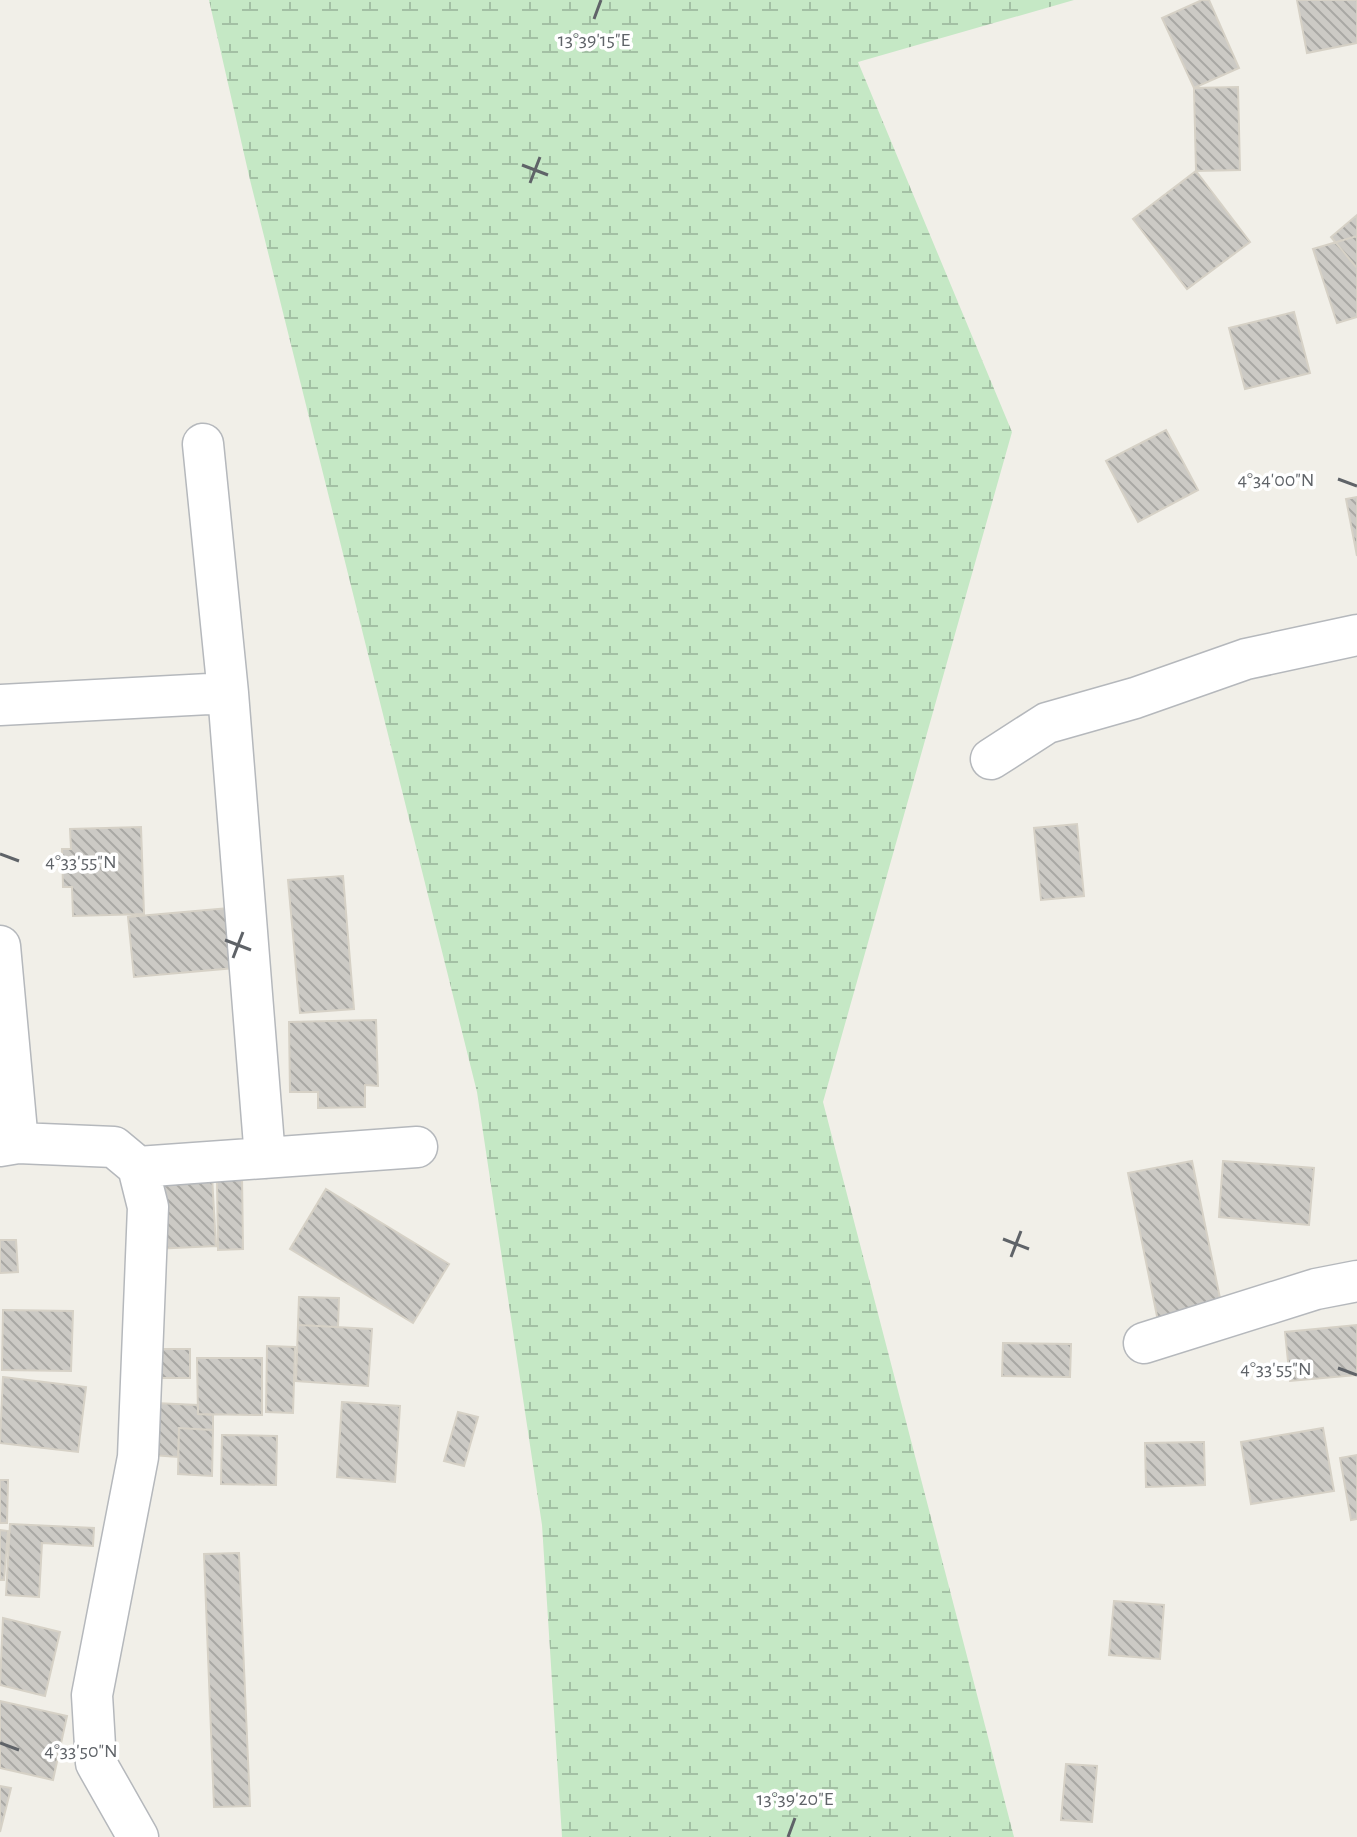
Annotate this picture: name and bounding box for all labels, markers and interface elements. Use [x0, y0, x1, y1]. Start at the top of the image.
text: 13°39'15"E [558, 30, 631, 50]
text: 4°34'00"N [1237, 470, 1315, 490]
text: 4°33'55"N [45, 852, 117, 872]
text: 4°33'55"N [1240, 1359, 1312, 1379]
text: 4°33'50"N [44, 1741, 118, 1761]
text: 13°39'20"E [757, 1789, 834, 1809]

